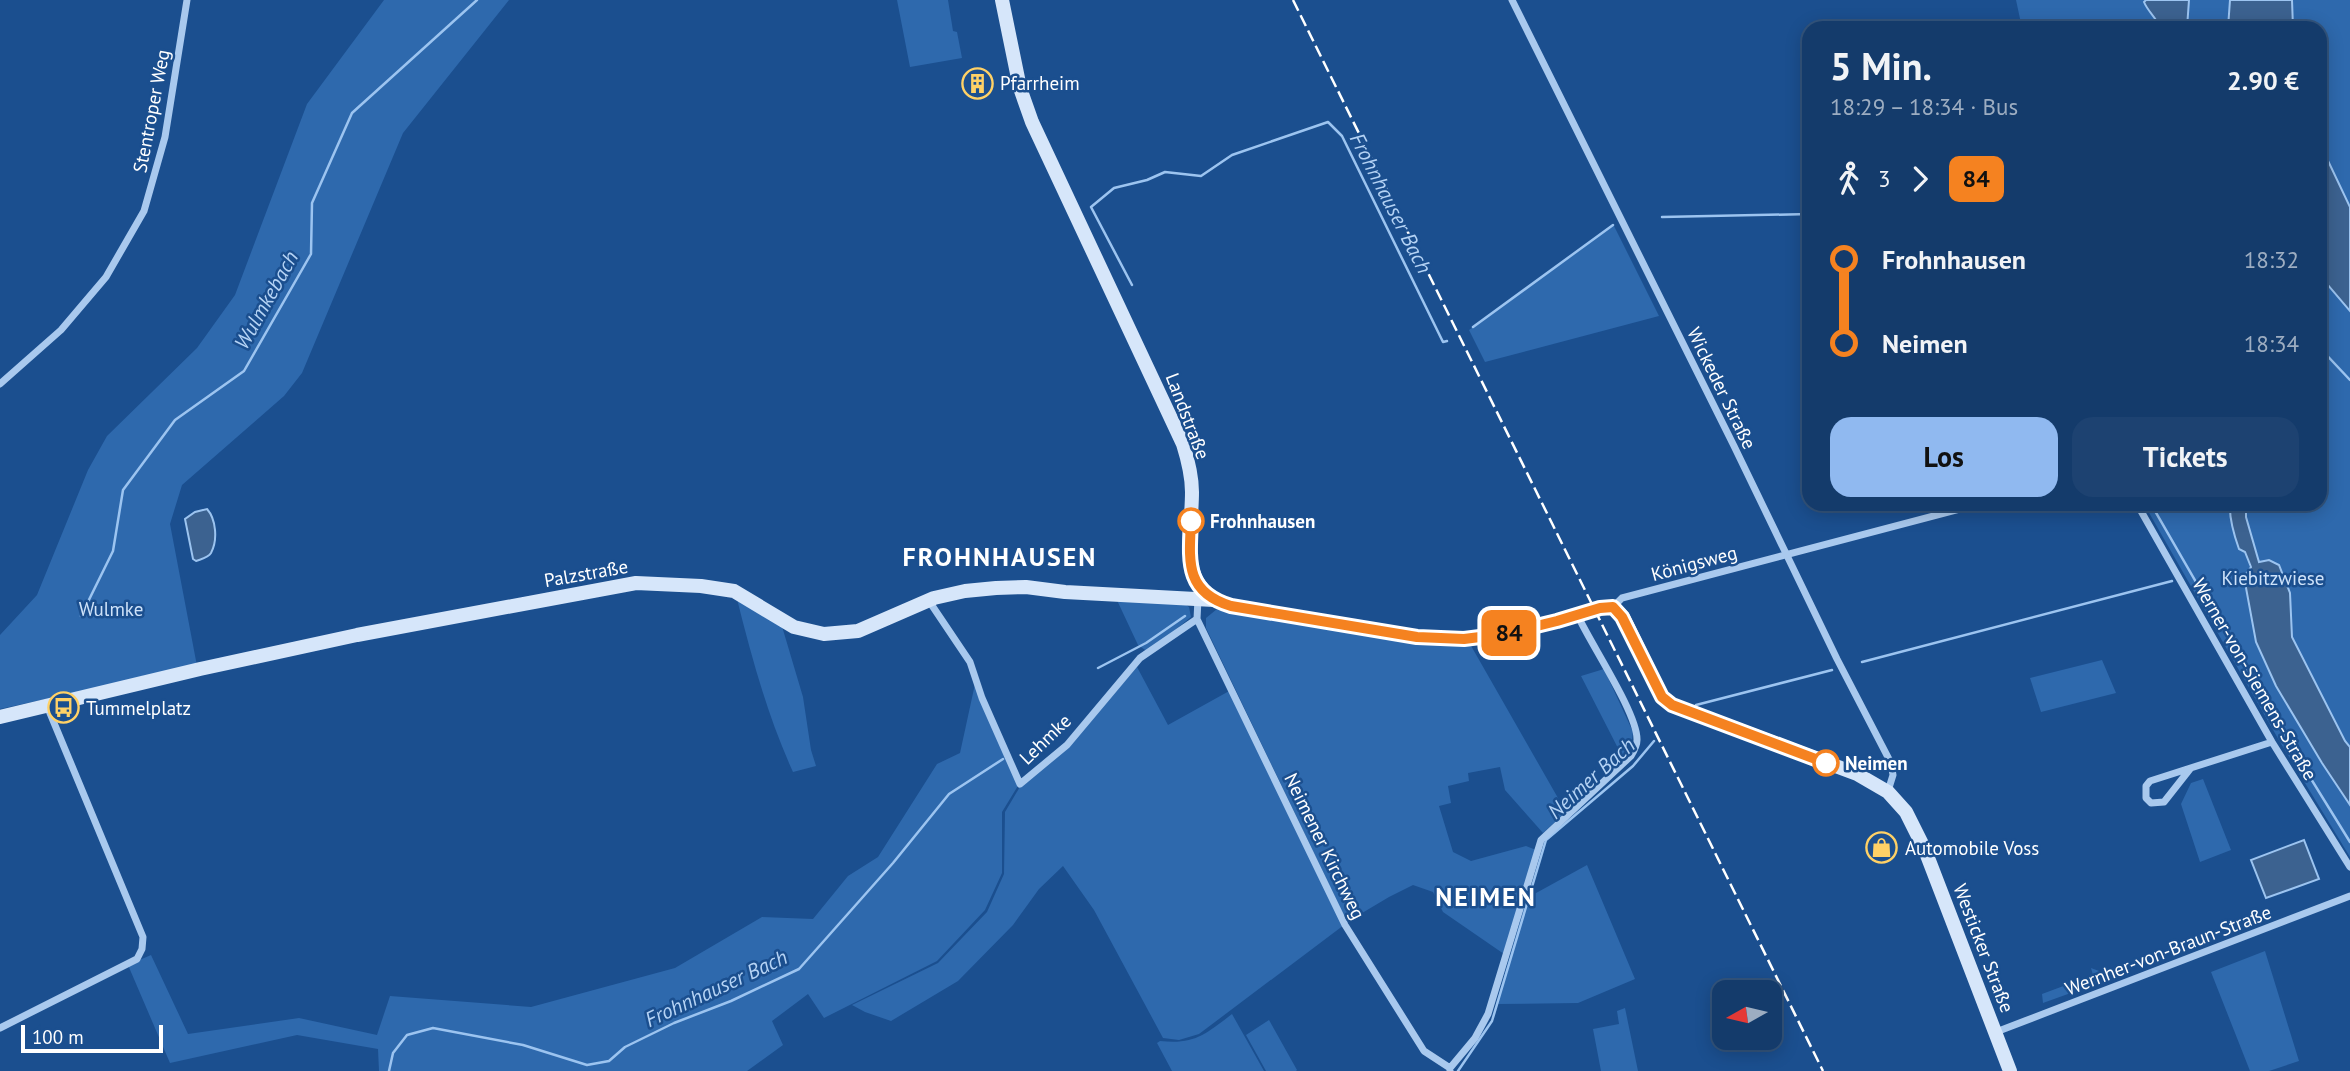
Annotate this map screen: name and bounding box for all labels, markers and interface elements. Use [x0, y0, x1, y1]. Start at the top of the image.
text: 5 Min. [1830, 41, 1932, 90]
street label: Stentroper Weg [127, 47, 175, 175]
text: 2.90 € [2227, 64, 2299, 97]
building icon: Pfarrheim [960, 66, 994, 100]
place label: Pfarrheim [1000, 71, 1080, 95]
text: 18:29 – 18:34 · Bus [1830, 92, 2018, 121]
water label: Frohnhauser Bach [1344, 128, 1438, 278]
icon: walk [1830, 160, 1868, 198]
icon: forward [1901, 160, 1939, 198]
text: 84 [1963, 163, 1990, 194]
text: 3 [1878, 164, 1891, 193]
text: Frohnhausen [1882, 243, 2026, 276]
text: 18:32 [2244, 245, 2299, 274]
water label: Wulmkebach [228, 246, 304, 354]
street label: Wickeder Straße [1682, 323, 1762, 453]
text: Neimen [1882, 327, 1968, 360]
text: 18:34 [2244, 329, 2299, 358]
street label: Landstraße [1161, 369, 1215, 463]
button: Los [1830, 417, 2058, 497]
button: Tickets [2072, 417, 2299, 497]
marker: Frohnhausen [1178, 508, 1204, 534]
place label: Frohnhausen [1210, 509, 1315, 533]
district label: FROHNHAUSEN [903, 540, 1097, 573]
street label: Königsweg [1648, 540, 1740, 586]
street label: Palzstraße [542, 554, 630, 592]
park label: Kiebitzwiese [2222, 566, 2324, 590]
street label: Werner-von-Siemens-Straße [2187, 574, 2323, 784]
park label: Wulmke [79, 597, 143, 621]
line badge: 84 [1478, 610, 1540, 656]
text: 84 [1495, 617, 1523, 648]
bus stop icon: Tummelplatz [46, 691, 80, 725]
place label: Tummelplatz [86, 696, 191, 720]
street label: Lehmke [1014, 709, 1076, 769]
water label: Neimer Bach [1542, 732, 1640, 824]
marker: Neimen [1813, 750, 1839, 776]
place label: Neimen [1845, 751, 1908, 775]
street label: Neimener Kirchweg [1279, 769, 1371, 923]
shop icon: Automobile Voss [1865, 831, 1899, 865]
place label: Automobile Voss [1905, 836, 2039, 860]
district label: NEIMEN [1435, 880, 1537, 913]
street label: Westicker Straße [1948, 880, 2020, 1016]
street label: Wernher-von-Braun-Straße [2062, 900, 2274, 1000]
water label: Frohnhauser Bach [640, 943, 792, 1033]
north arrow [1712, 980, 1782, 1050]
map controls [1712, 980, 1782, 1050]
scale bar [21, 1022, 163, 1054]
text: 100 m [32, 1025, 84, 1049]

